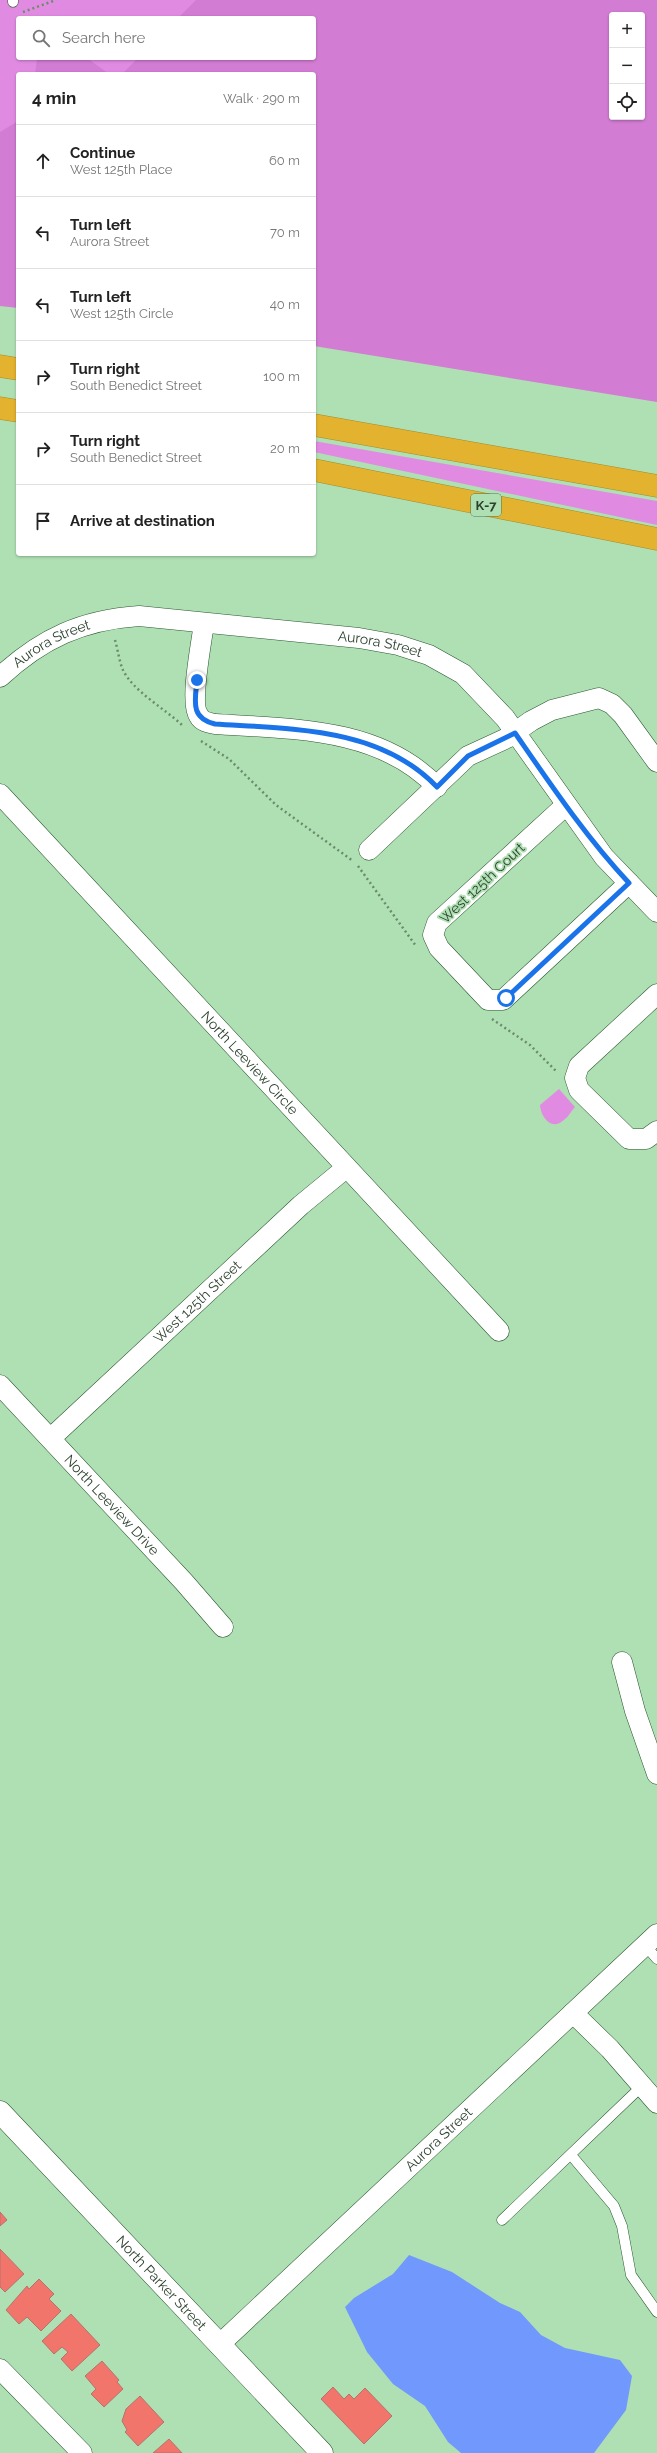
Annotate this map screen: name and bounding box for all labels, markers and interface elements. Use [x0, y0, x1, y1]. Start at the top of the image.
map controls [609, 12, 645, 120]
button: + [609, 12, 645, 48]
search box [16, 16, 316, 60]
icon: search [30, 27, 52, 49]
text: Search here [62, 29, 145, 47]
button: − [609, 48, 645, 84]
button: locate [609, 84, 645, 120]
text: 4 min [32, 88, 76, 108]
text: Walk · 290 m [223, 91, 300, 106]
text: Continue [70, 144, 135, 162]
icon: ahead [32, 150, 54, 172]
text: 60 m [269, 153, 300, 168]
text: West 125th Place [70, 162, 172, 177]
text: Turn left [70, 216, 131, 234]
icon: left [32, 222, 54, 244]
text: 70 m [270, 225, 300, 240]
text: Aurora Street [70, 234, 149, 249]
text: Turn left [70, 288, 131, 306]
icon: left [32, 294, 54, 316]
text: 40 m [270, 297, 300, 312]
text: West 125th Circle [70, 306, 173, 321]
text: Turn right [70, 360, 140, 378]
icon: right [32, 366, 54, 388]
text: 100 m [263, 369, 300, 384]
text: South Benedict Street [70, 378, 202, 393]
text: Turn right [70, 432, 140, 450]
icon: right [32, 438, 54, 460]
text: 20 m [270, 441, 300, 456]
text: South Benedict Street [70, 450, 202, 465]
road number: K-7 [471, 494, 501, 516]
icon: arrive [32, 510, 54, 532]
text: Arrive at destination [70, 512, 215, 530]
street label: Aurora Street [9, 616, 92, 671]
street label: Aurora Street [337, 628, 424, 660]
route end [188, 671, 206, 689]
street label: West 125th Court [436, 839, 528, 926]
route start [497, 989, 515, 1007]
street label: North Leeview Circle [198, 1008, 302, 1118]
street label: West 125th Street [150, 1257, 244, 1346]
street label: North Leeview Drive [61, 1451, 163, 1558]
street label: Aurora Street [402, 2104, 475, 2174]
street label: North Parker Street [113, 2232, 210, 2334]

